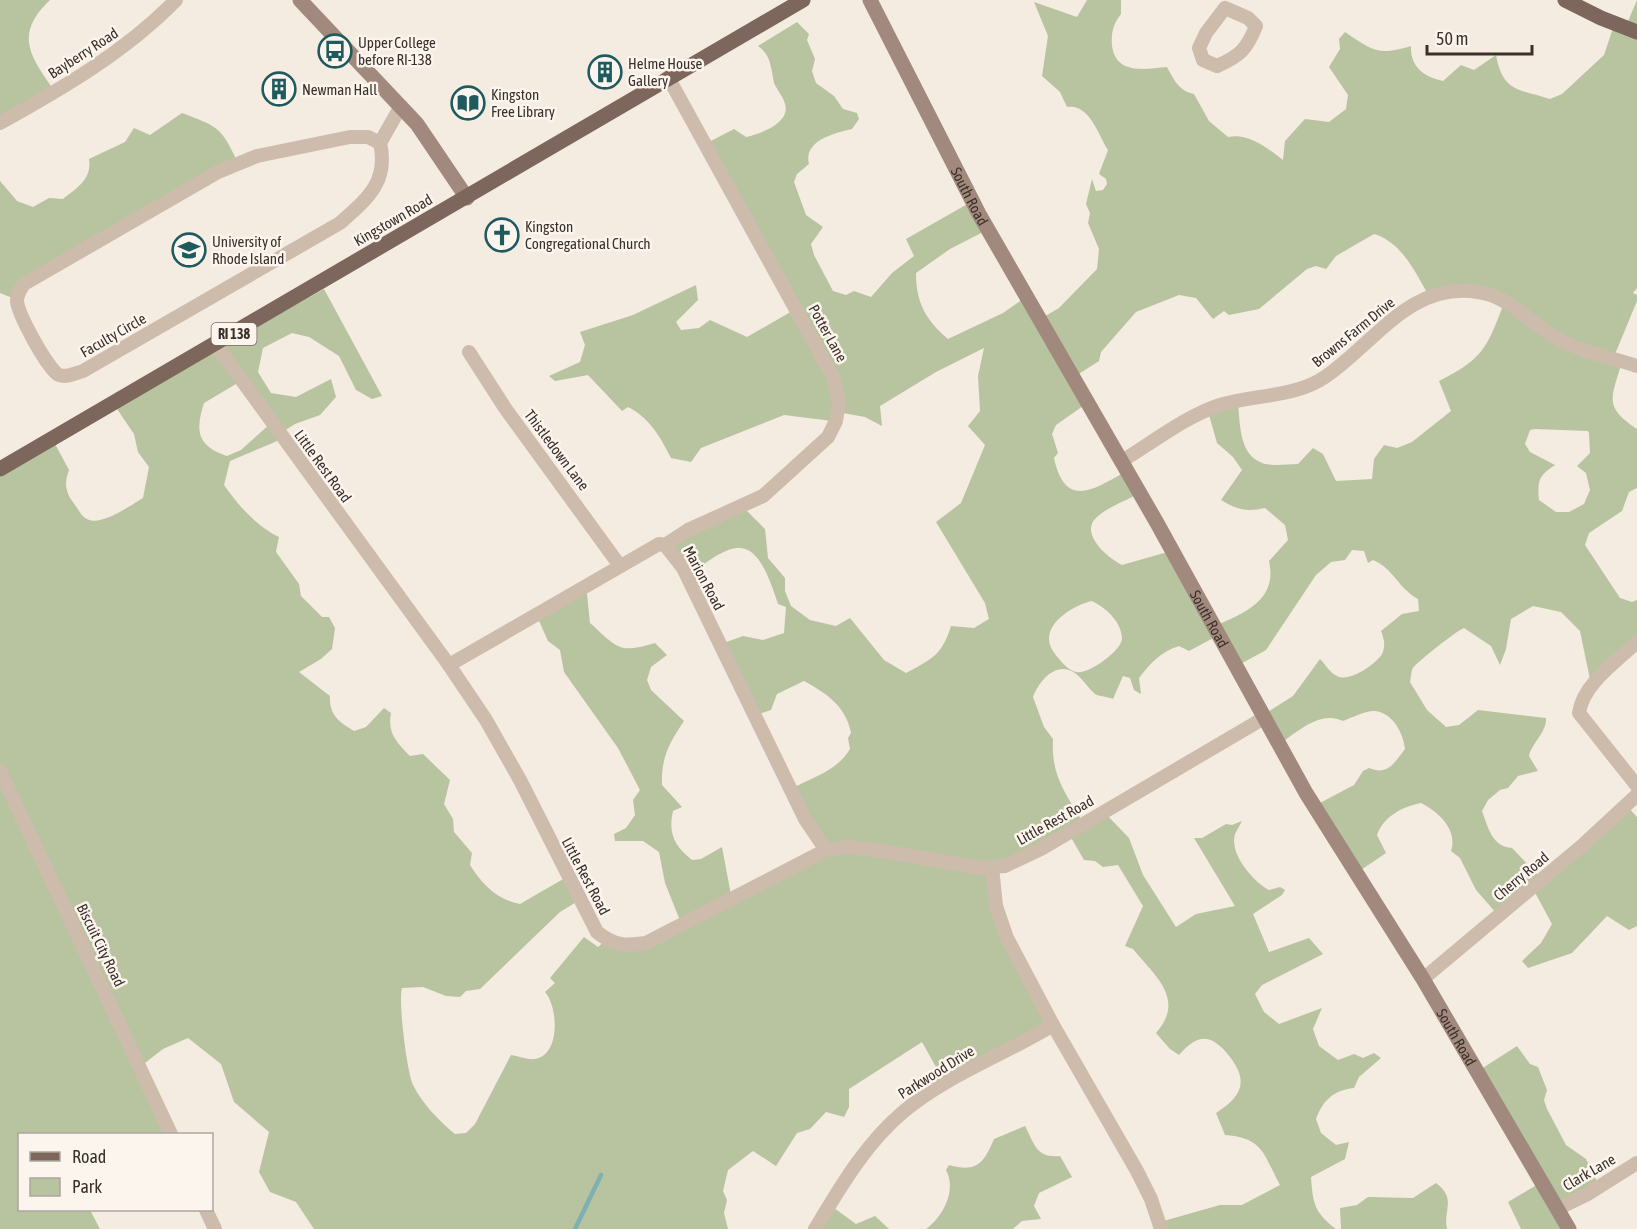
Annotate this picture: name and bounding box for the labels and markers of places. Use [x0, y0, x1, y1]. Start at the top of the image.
bus stop icon: Upper College before RI-138 [317, 33, 353, 69]
place label: Upper College before RI-138 [358, 34, 436, 68]
building icon: Helme House Gallery [587, 54, 623, 90]
place label: Helme House Gallery [628, 55, 702, 89]
building icon: Newman Hall [261, 71, 297, 107]
place label: Newman Hall [302, 81, 377, 98]
library icon: Kingston Free Library [450, 85, 486, 121]
place label: Kingston Free Library [491, 86, 555, 120]
church icon: Kingston Congregational Church [484, 217, 520, 253]
place label: Kingston Congregational Church [525, 218, 651, 252]
school or university icon: University of Rhode Island [171, 232, 207, 268]
place label: University of Rhode Island [212, 233, 284, 267]

